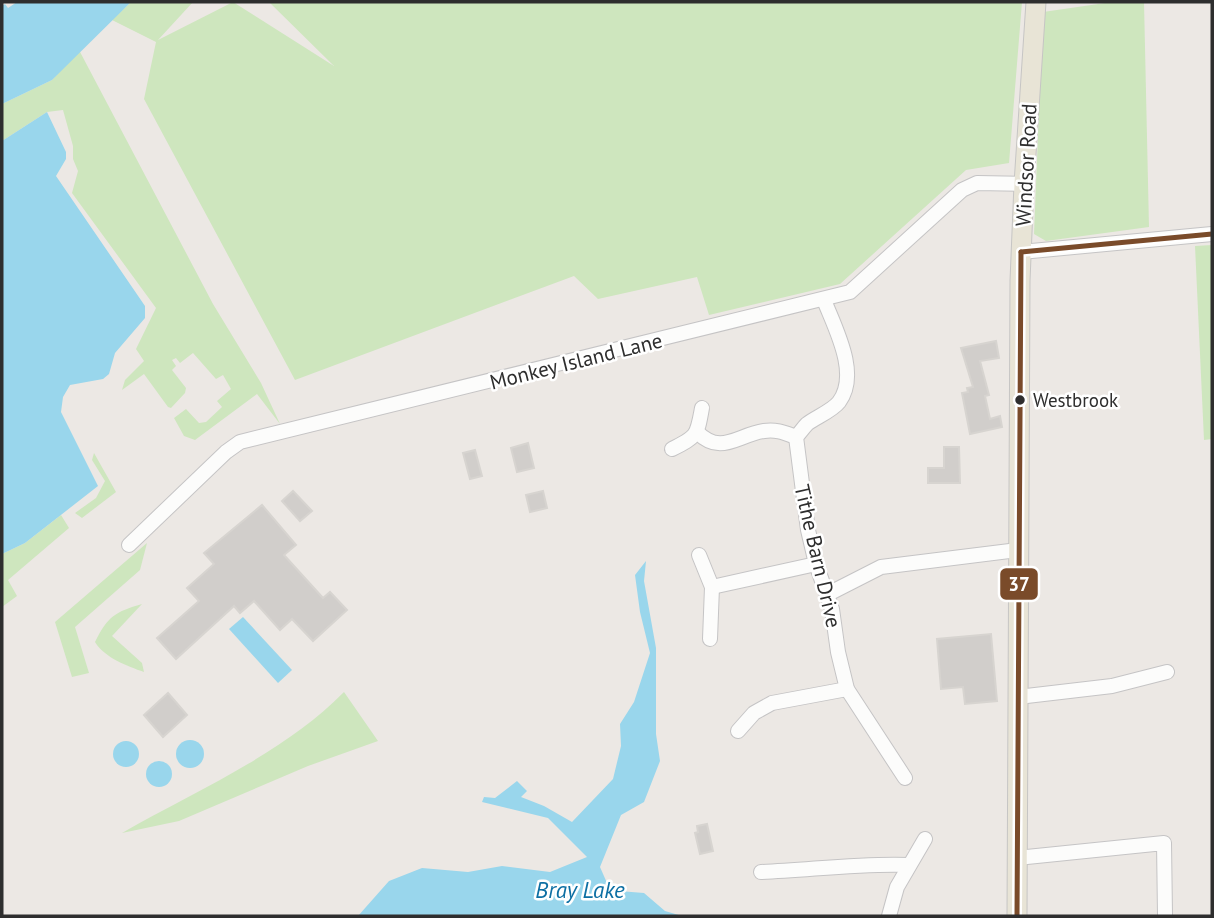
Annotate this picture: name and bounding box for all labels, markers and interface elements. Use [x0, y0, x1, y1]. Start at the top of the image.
street label: Windsor Road [1009, 103, 1043, 227]
street label: Monkey Island Lane [487, 327, 665, 395]
place label: Westbrook [1033, 388, 1118, 412]
marker: Westbrook [1013, 393, 1027, 407]
street label: Tithe Barn Drive [788, 482, 848, 630]
line badge: 37 [999, 567, 1039, 601]
text: 37 [1008, 572, 1030, 596]
water label: Bray Lake [535, 875, 625, 904]

